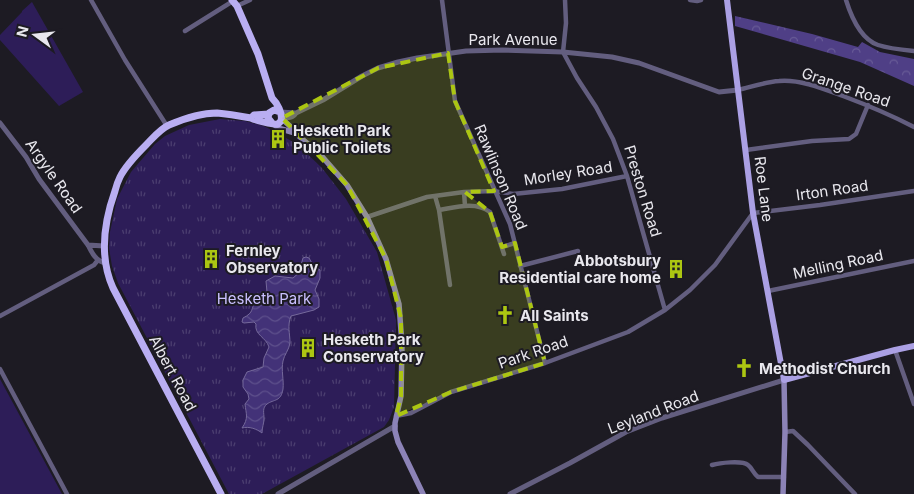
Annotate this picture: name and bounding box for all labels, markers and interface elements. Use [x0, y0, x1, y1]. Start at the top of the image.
north arrow [10, 10, 60, 60]
text: N [12, 24, 32, 39]
street label: Park Avenue [468, 30, 558, 49]
street label: Grange Road [799, 63, 893, 111]
place label: Hesketh Park Public Toilets [293, 121, 391, 157]
street label: Rawlinson Road [470, 121, 532, 233]
building icon: Hesketh Park Public Toilets [267, 128, 289, 150]
street label: Argyle Road [21, 135, 87, 217]
street label: Preston Road [620, 143, 666, 239]
street label: Roe Lane [751, 155, 777, 223]
street label: Morley Road [522, 157, 614, 189]
street label: Irton Road [795, 176, 869, 204]
place label: Fernley Observatory [226, 241, 318, 277]
street label: Melling Road [791, 245, 885, 283]
building icon: Fernley Observatory [200, 248, 222, 270]
place label: Abbotsbury Residential care home [499, 251, 661, 287]
building icon: Abbotsbury Residential care home [665, 258, 687, 280]
park label: Hesketh Park [217, 289, 312, 308]
church icon: All Saints [494, 304, 516, 326]
place label: All Saints [520, 306, 589, 325]
place label: Hesketh Park Conservatory [323, 330, 424, 366]
street label: Park Road [496, 331, 570, 373]
street label: Albert Road [145, 332, 201, 414]
building icon: Hesketh Park Conservatory [297, 337, 319, 359]
church icon: Methodist Church [733, 357, 755, 379]
place label: Methodist Church [759, 359, 891, 378]
street label: Leyland Road [605, 386, 701, 438]

